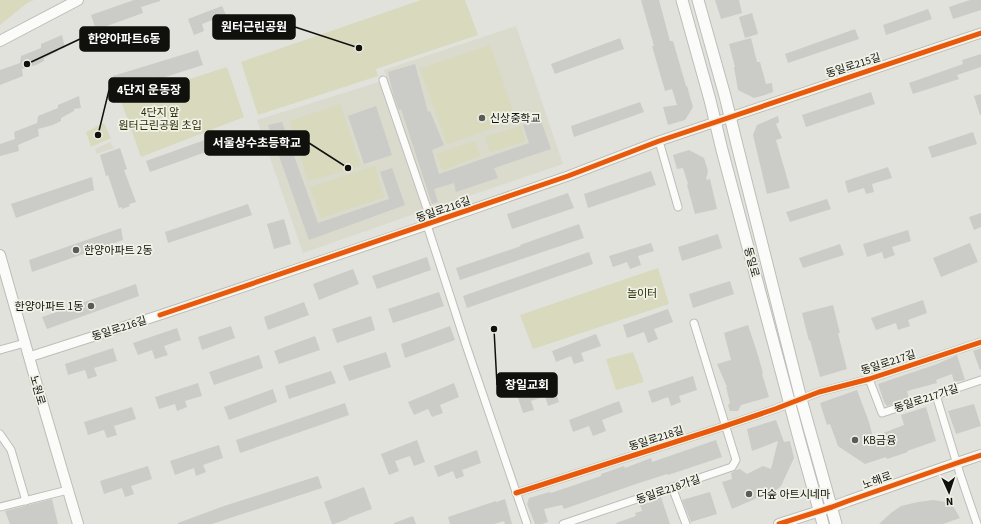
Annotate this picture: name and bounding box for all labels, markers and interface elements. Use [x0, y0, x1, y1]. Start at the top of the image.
callout: 원터근린공원 [213, 15, 295, 39]
text: 원터근린공원 [221, 19, 287, 36]
callout: 한양아파트6동 [80, 27, 169, 51]
text: 한양아파트6동 [88, 31, 160, 48]
street label: 동일로215길 [824, 50, 883, 81]
callout: 4단지 운동장 [109, 78, 189, 102]
text: 4단지 운동장 [117, 82, 181, 99]
park label: 4단지 앞 원터근린공원 초입 [118, 105, 202, 133]
place label: 신상중학교 [490, 111, 541, 126]
marker: 신상중학교 [477, 113, 487, 123]
callout: 서울상수초등학교 [205, 131, 309, 155]
text: 서울상수초등학교 [213, 135, 301, 152]
street label: 동일로216길 [414, 193, 473, 226]
place label: 한양아파트 2동 [84, 243, 152, 258]
marker: 한양아파트 2동 [71, 245, 81, 255]
street label: 동일로 [740, 246, 763, 279]
park label: 놀이터 [627, 286, 657, 301]
place label: 한양아파트 1동 [15, 299, 83, 314]
marker: 한양아파트 1동 [86, 301, 96, 311]
street label: 동일로216길 [90, 313, 149, 344]
street label: 동일로217길 [859, 347, 918, 378]
street label: 노원로 [26, 373, 49, 407]
callout: 창일교회 [497, 373, 557, 397]
text: 창일교회 [505, 377, 549, 394]
street label: 동일로217가길 [892, 381, 960, 416]
street label: 동일로218길 [627, 423, 686, 454]
place label: KB금융 [863, 433, 896, 448]
marker: KB금융 [850, 435, 860, 445]
street label: 노해로 [860, 468, 894, 493]
street label: 동일로218가길 [634, 471, 702, 507]
north arrow [929, 472, 969, 512]
place label: 더숲 아트시네마 [757, 487, 830, 502]
marker: 더숲 아트시네마 [744, 489, 754, 499]
text: N [945, 494, 954, 509]

